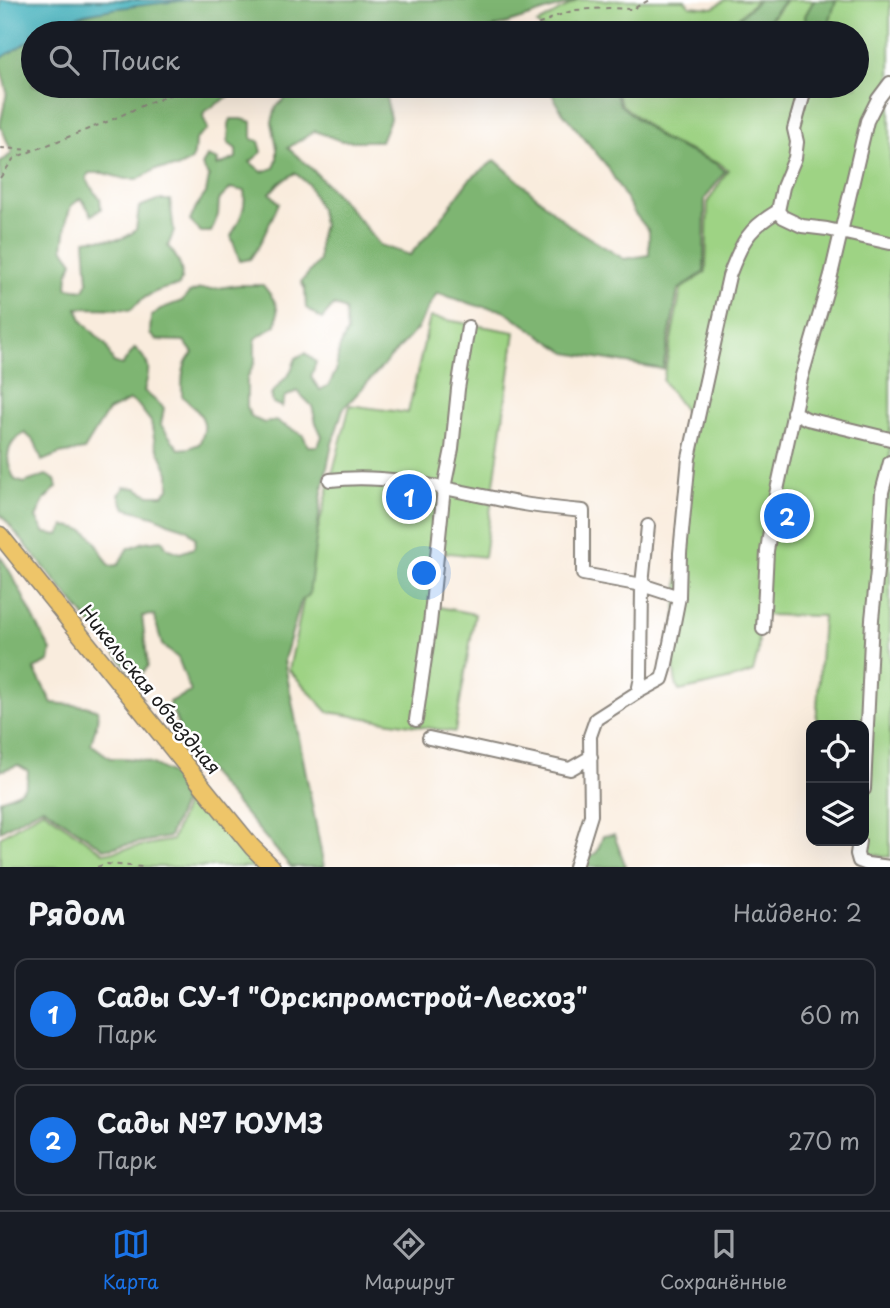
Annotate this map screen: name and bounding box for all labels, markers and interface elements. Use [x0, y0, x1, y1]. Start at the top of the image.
search box [21, 21, 869, 98]
text: Поиск [101, 40, 180, 79]
icon: search [45, 41, 83, 79]
pin: 1 [386, 471, 432, 523]
pin: 2 [764, 490, 810, 542]
your location [407, 556, 441, 590]
street label: Никельская объездная [74, 598, 228, 780]
map controls [806, 720, 869, 846]
button: locate [806, 720, 869, 783]
button: layers [806, 783, 869, 846]
text: Рядом [28, 890, 126, 935]
text: Найдено: 2 [733, 895, 862, 930]
text: Сады СУ-1 "Орскпромстрой-Лесхоз" [97, 977, 588, 1016]
text: 1 [48, 997, 59, 1032]
text: 60 m [800, 997, 860, 1032]
text: Парк [97, 1016, 156, 1051]
text: Сады №7 ЮУМЗ [97, 1103, 323, 1142]
text: 2 [45, 1123, 61, 1158]
text: 270 m [788, 1123, 860, 1158]
text: Парк [97, 1142, 156, 1177]
tab: Карта [103, 1225, 159, 1295]
tab: Маршрут [364, 1225, 454, 1295]
tab: Сохранённые [660, 1225, 787, 1295]

